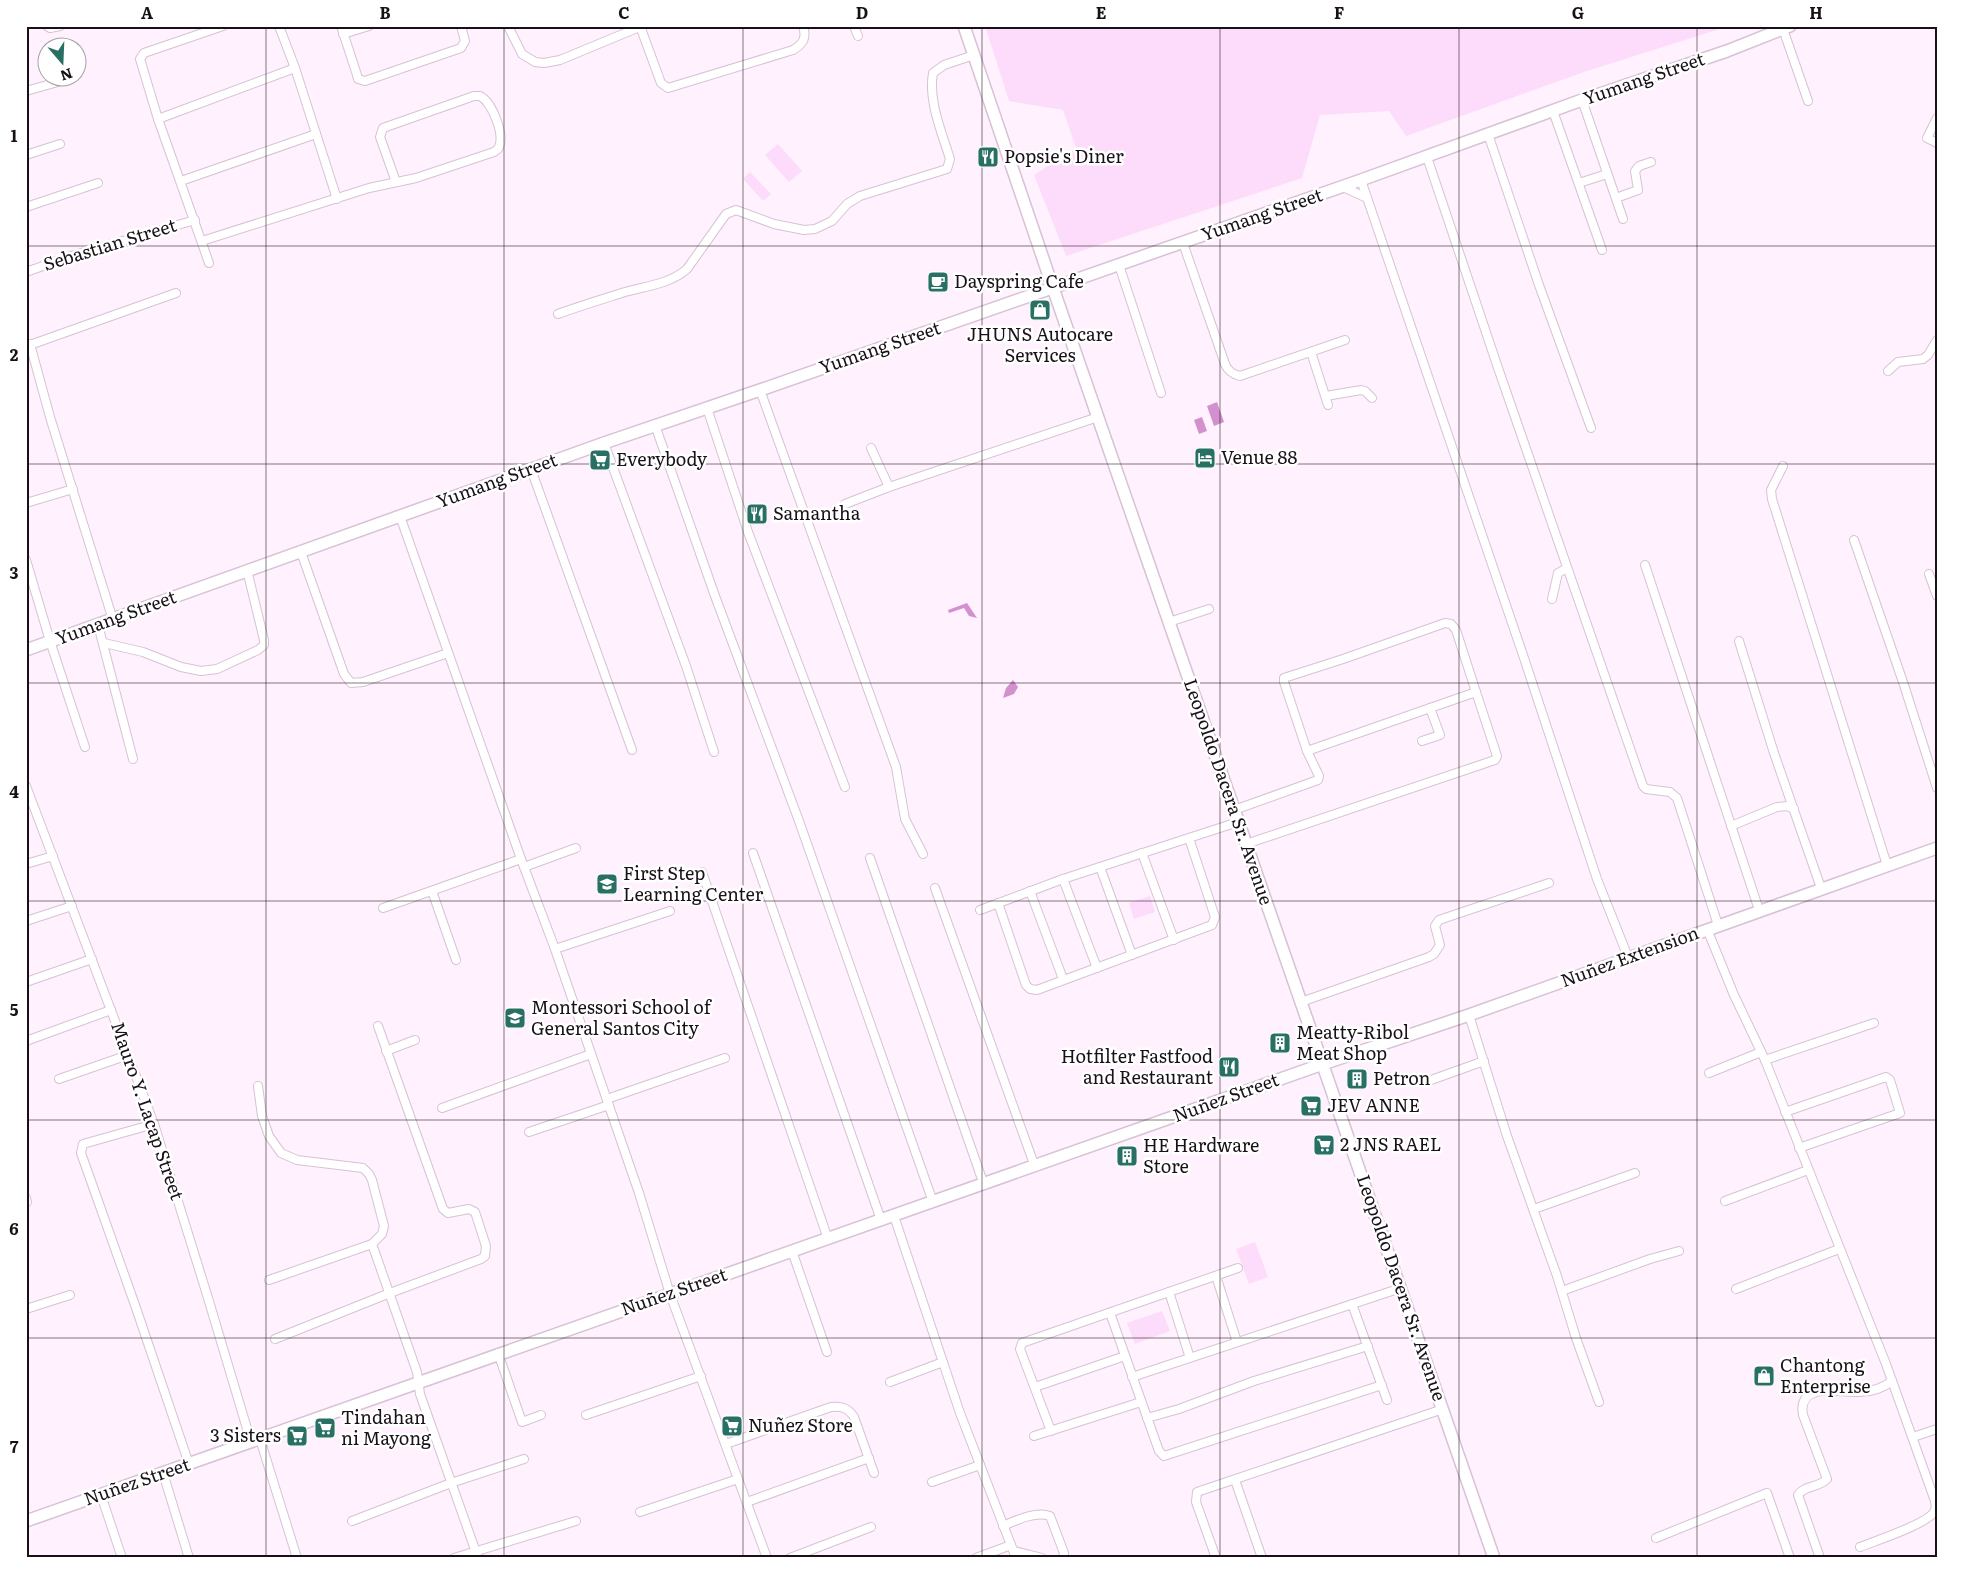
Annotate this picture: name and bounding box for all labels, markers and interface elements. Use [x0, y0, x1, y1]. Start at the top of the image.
text: A [141, 0, 153, 24]
text: B [379, 0, 391, 24]
text: C [618, 0, 630, 24]
text: D [856, 0, 868, 24]
text: E [1096, 0, 1107, 24]
text: F [1334, 0, 1344, 24]
text: G [1572, 0, 1584, 24]
text: H [1809, 0, 1823, 24]
north arrow [38, 38, 88, 88]
street label: Yumang Street [1579, 44, 1709, 111]
text: N [58, 64, 75, 87]
text: 1 [11, 123, 18, 147]
place label: Popsie's Diner [1004, 142, 1124, 169]
restaurant icon: Popsie's Diner [976, 145, 1000, 169]
street label: Yumang Street [1197, 180, 1327, 247]
street label: Sebastian Street [40, 210, 180, 277]
place label: Dayspring Cafe [954, 267, 1084, 294]
cafe icon: Dayspring Cafe [926, 270, 950, 294]
shop icon: JHUNS Autocare Services [1028, 298, 1052, 322]
street label: Yumang Street [815, 313, 945, 380]
place label: JHUNS Autocare Services [967, 320, 1113, 368]
text: 2 [10, 342, 19, 366]
place label: Venue 88 [1221, 443, 1297, 470]
street label: Yumang Street [432, 445, 561, 514]
place label: Everybody [616, 445, 708, 472]
hotel icon: Venue 88 [1193, 446, 1217, 470]
supermarket icon: Everybody [588, 448, 612, 472]
place label: Samantha [773, 499, 861, 526]
restaurant icon: Samantha [745, 502, 769, 526]
text: 3 [10, 560, 19, 584]
street label: Yumang Street [51, 582, 180, 651]
street label: Leopoldo Dacera Sr. Avenue [1178, 675, 1281, 908]
text: 4 [9, 779, 19, 803]
place label: First Step Learning Center [623, 859, 764, 907]
school or university icon: First Step Learning Center [595, 872, 619, 896]
street label: Nuñez Extension [1557, 918, 1702, 993]
place label: Montessori School of General Santos City [531, 993, 713, 1041]
text: 5 [10, 997, 19, 1021]
school or university icon: Montessori School of General Santos City [503, 1006, 527, 1030]
street label: Mauro Y. Lacap Street [105, 1018, 192, 1204]
place label: Meatty-Ribol Meat Shop [1296, 1018, 1409, 1066]
building icon: Meatty-Ribol Meat Shop [1268, 1031, 1292, 1055]
place label: Hotfilter Fastfood and Restaurant [1061, 1042, 1214, 1090]
restaurant icon: Hotfilter Fastfood and Restaurant [1217, 1055, 1241, 1079]
place label: Petron [1373, 1064, 1431, 1091]
street label: Nuñez Street [1169, 1065, 1283, 1128]
building icon: Petron [1345, 1067, 1369, 1091]
place label: JEV ANNE [1327, 1091, 1420, 1118]
supermarket icon: JEV ANNE [1299, 1094, 1323, 1118]
place label: 2 JNS RAEL [1340, 1130, 1441, 1157]
place label: HE Hardware Store [1143, 1131, 1259, 1179]
supermarket icon: 2 JNS RAEL [1312, 1133, 1336, 1157]
building icon: HE Hardware Store [1115, 1144, 1139, 1168]
street label: Leopoldo Dacera Sr. Avenue [1351, 1171, 1454, 1404]
text: 6 [9, 1216, 19, 1240]
street label: Nuñez Street [617, 1260, 731, 1321]
place label: Chantong Enterprise [1780, 1351, 1871, 1399]
shop icon: Chantong Enterprise [1752, 1364, 1776, 1388]
place label: Tindahan ni Mayong [341, 1403, 432, 1451]
place label: Nuñez Store [748, 1411, 853, 1438]
supermarket icon: Nuñez Store [720, 1414, 744, 1438]
supermarket icon: Tindahan ni Mayong [313, 1416, 337, 1440]
place label: 3 Sisters [210, 1421, 281, 1448]
supermarket icon: 3 Sisters [285, 1424, 309, 1448]
text: 7 [10, 1434, 19, 1458]
street label: Nuñez Street [80, 1450, 194, 1511]

